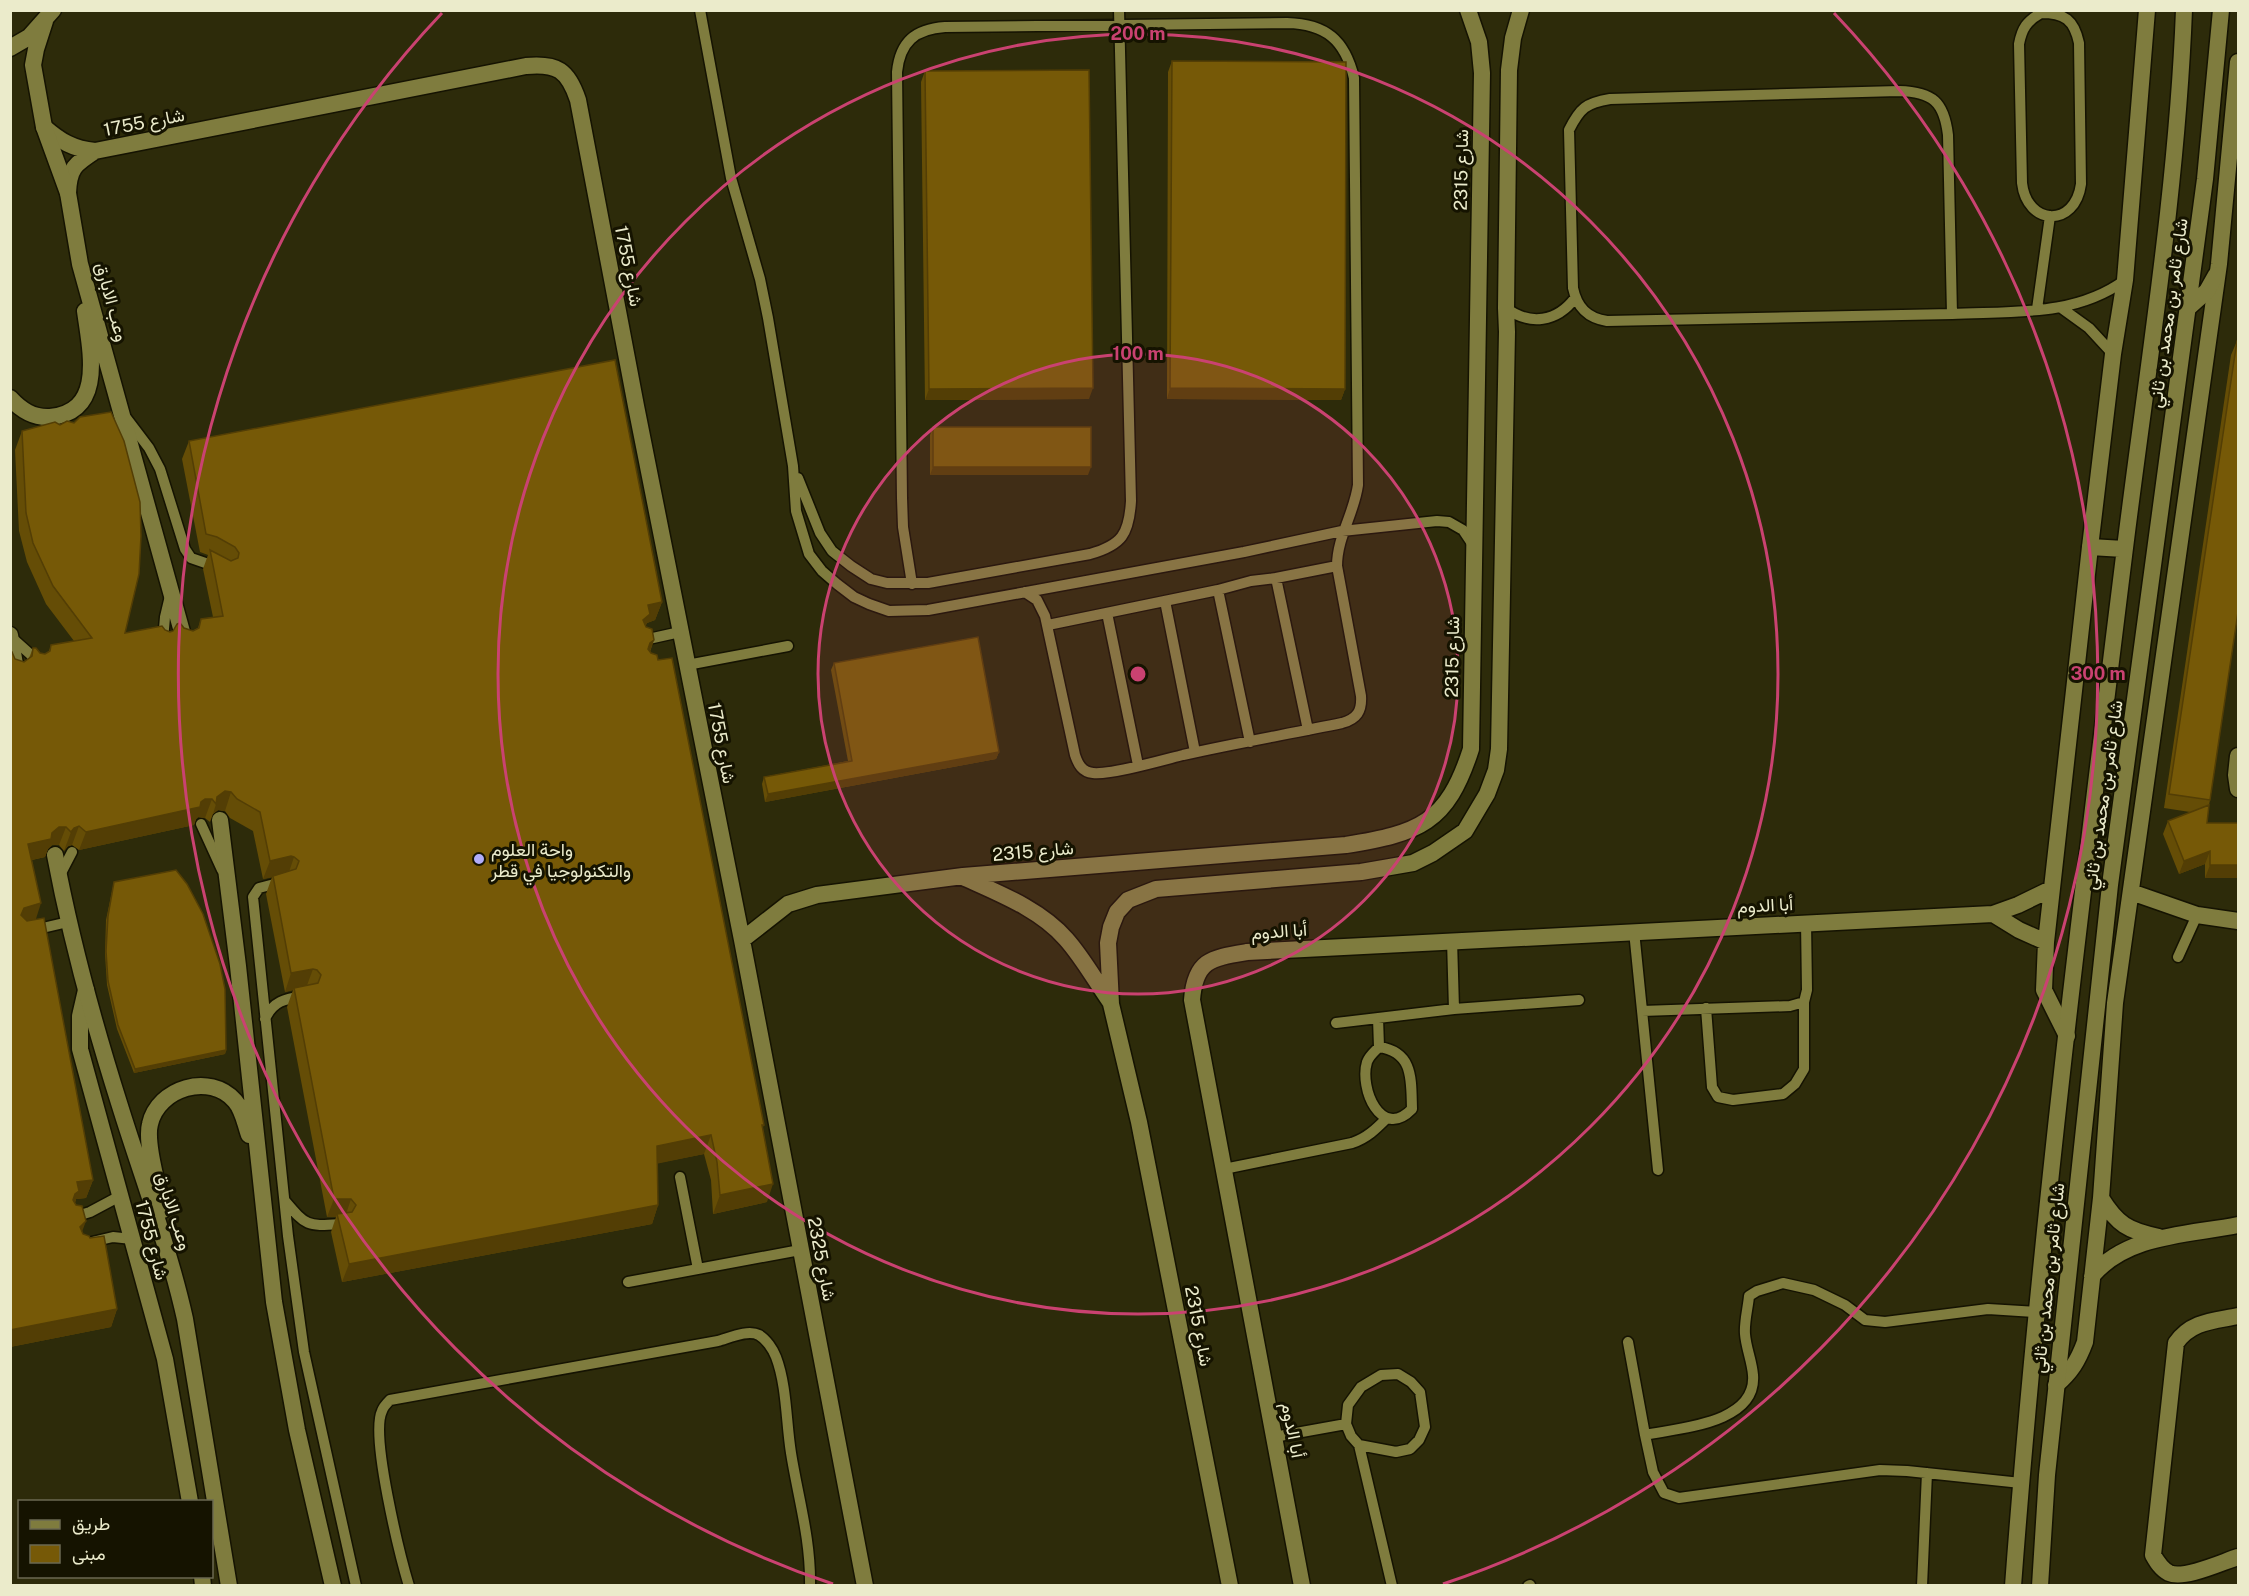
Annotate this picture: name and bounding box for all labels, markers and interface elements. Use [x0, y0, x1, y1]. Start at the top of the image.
text: 200 m [1111, 23, 1165, 44]
street label: شارع 1755 [102, 104, 187, 142]
street label: شارع 2315 [1450, 129, 1474, 211]
street label: شارع ثامر بن محمد بن ثاني [2144, 217, 2197, 410]
street label: شارع 1755 [609, 224, 647, 309]
street label: وعب الابارق [90, 260, 133, 344]
text: 100 m [1112, 343, 1164, 364]
street label: شارع 2315 [1441, 616, 1465, 698]
text: 300 m [2070, 663, 2126, 684]
centre of rings [1128, 664, 1148, 684]
street label: شارع ثامر بن محمد بن ثاني [2079, 699, 2132, 892]
street label: شارع 1755 [702, 701, 740, 786]
street label: شارع 2315 [991, 837, 1075, 867]
place label: واحة العلوم والتكنولوجيا في قطر [490, 839, 631, 886]
marker: واحة العلوم والتكنولوجيا في قطر [472, 852, 486, 866]
street label: أبا الدوم [1736, 893, 1794, 919]
street label: أبا الدوم [1250, 919, 1308, 945]
street label: وعب الابارق [151, 1169, 197, 1253]
street label: شارع ثامر بن محمد بن ثاني [2028, 1182, 2073, 1375]
street label: شارع 1755 [129, 1198, 173, 1283]
street label: شارع 2325 [802, 1215, 840, 1303]
street label: شارع 2315 [1179, 1284, 1217, 1368]
street label: أبا الدوم [1275, 1400, 1309, 1460]
legend [18, 1500, 213, 1578]
text: طريق [72, 1513, 110, 1535]
text: مبنى [72, 1543, 106, 1565]

